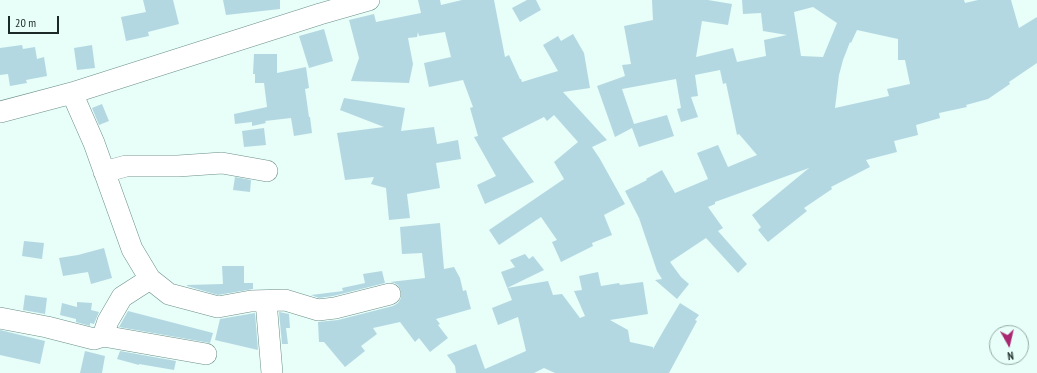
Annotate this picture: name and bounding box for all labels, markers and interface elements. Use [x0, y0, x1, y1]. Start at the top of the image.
scale bar [10, 8, 61, 34]
text: 20 m [15, 15, 36, 30]
north arrow [989, 325, 1029, 365]
text: N [1007, 349, 1014, 363]

